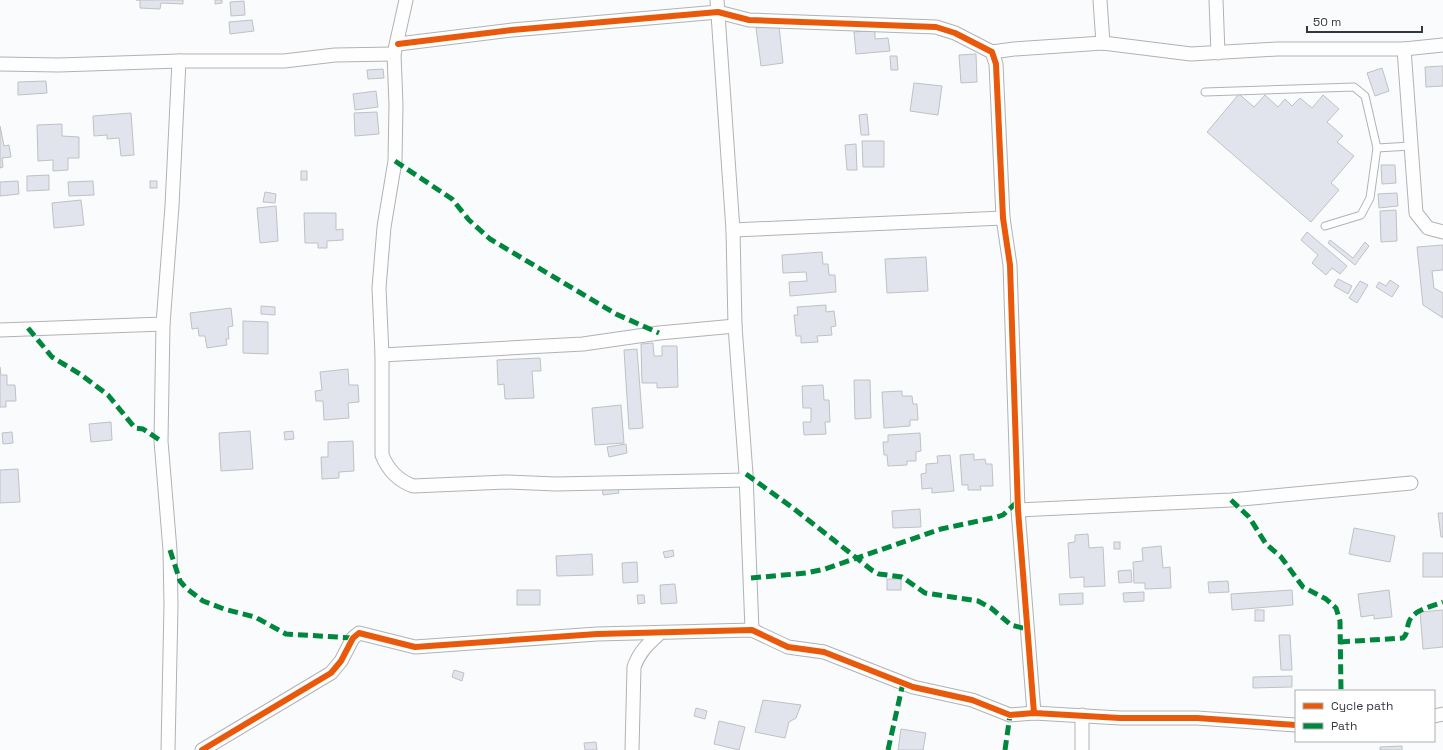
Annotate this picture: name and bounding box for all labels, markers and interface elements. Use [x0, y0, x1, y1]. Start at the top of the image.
scale bar [1307, 8, 1422, 34]
text: 50 m [1313, 14, 1341, 30]
legend [1295, 690, 1435, 742]
text: Cycle path [1331, 698, 1393, 714]
text: Path [1331, 718, 1357, 734]

